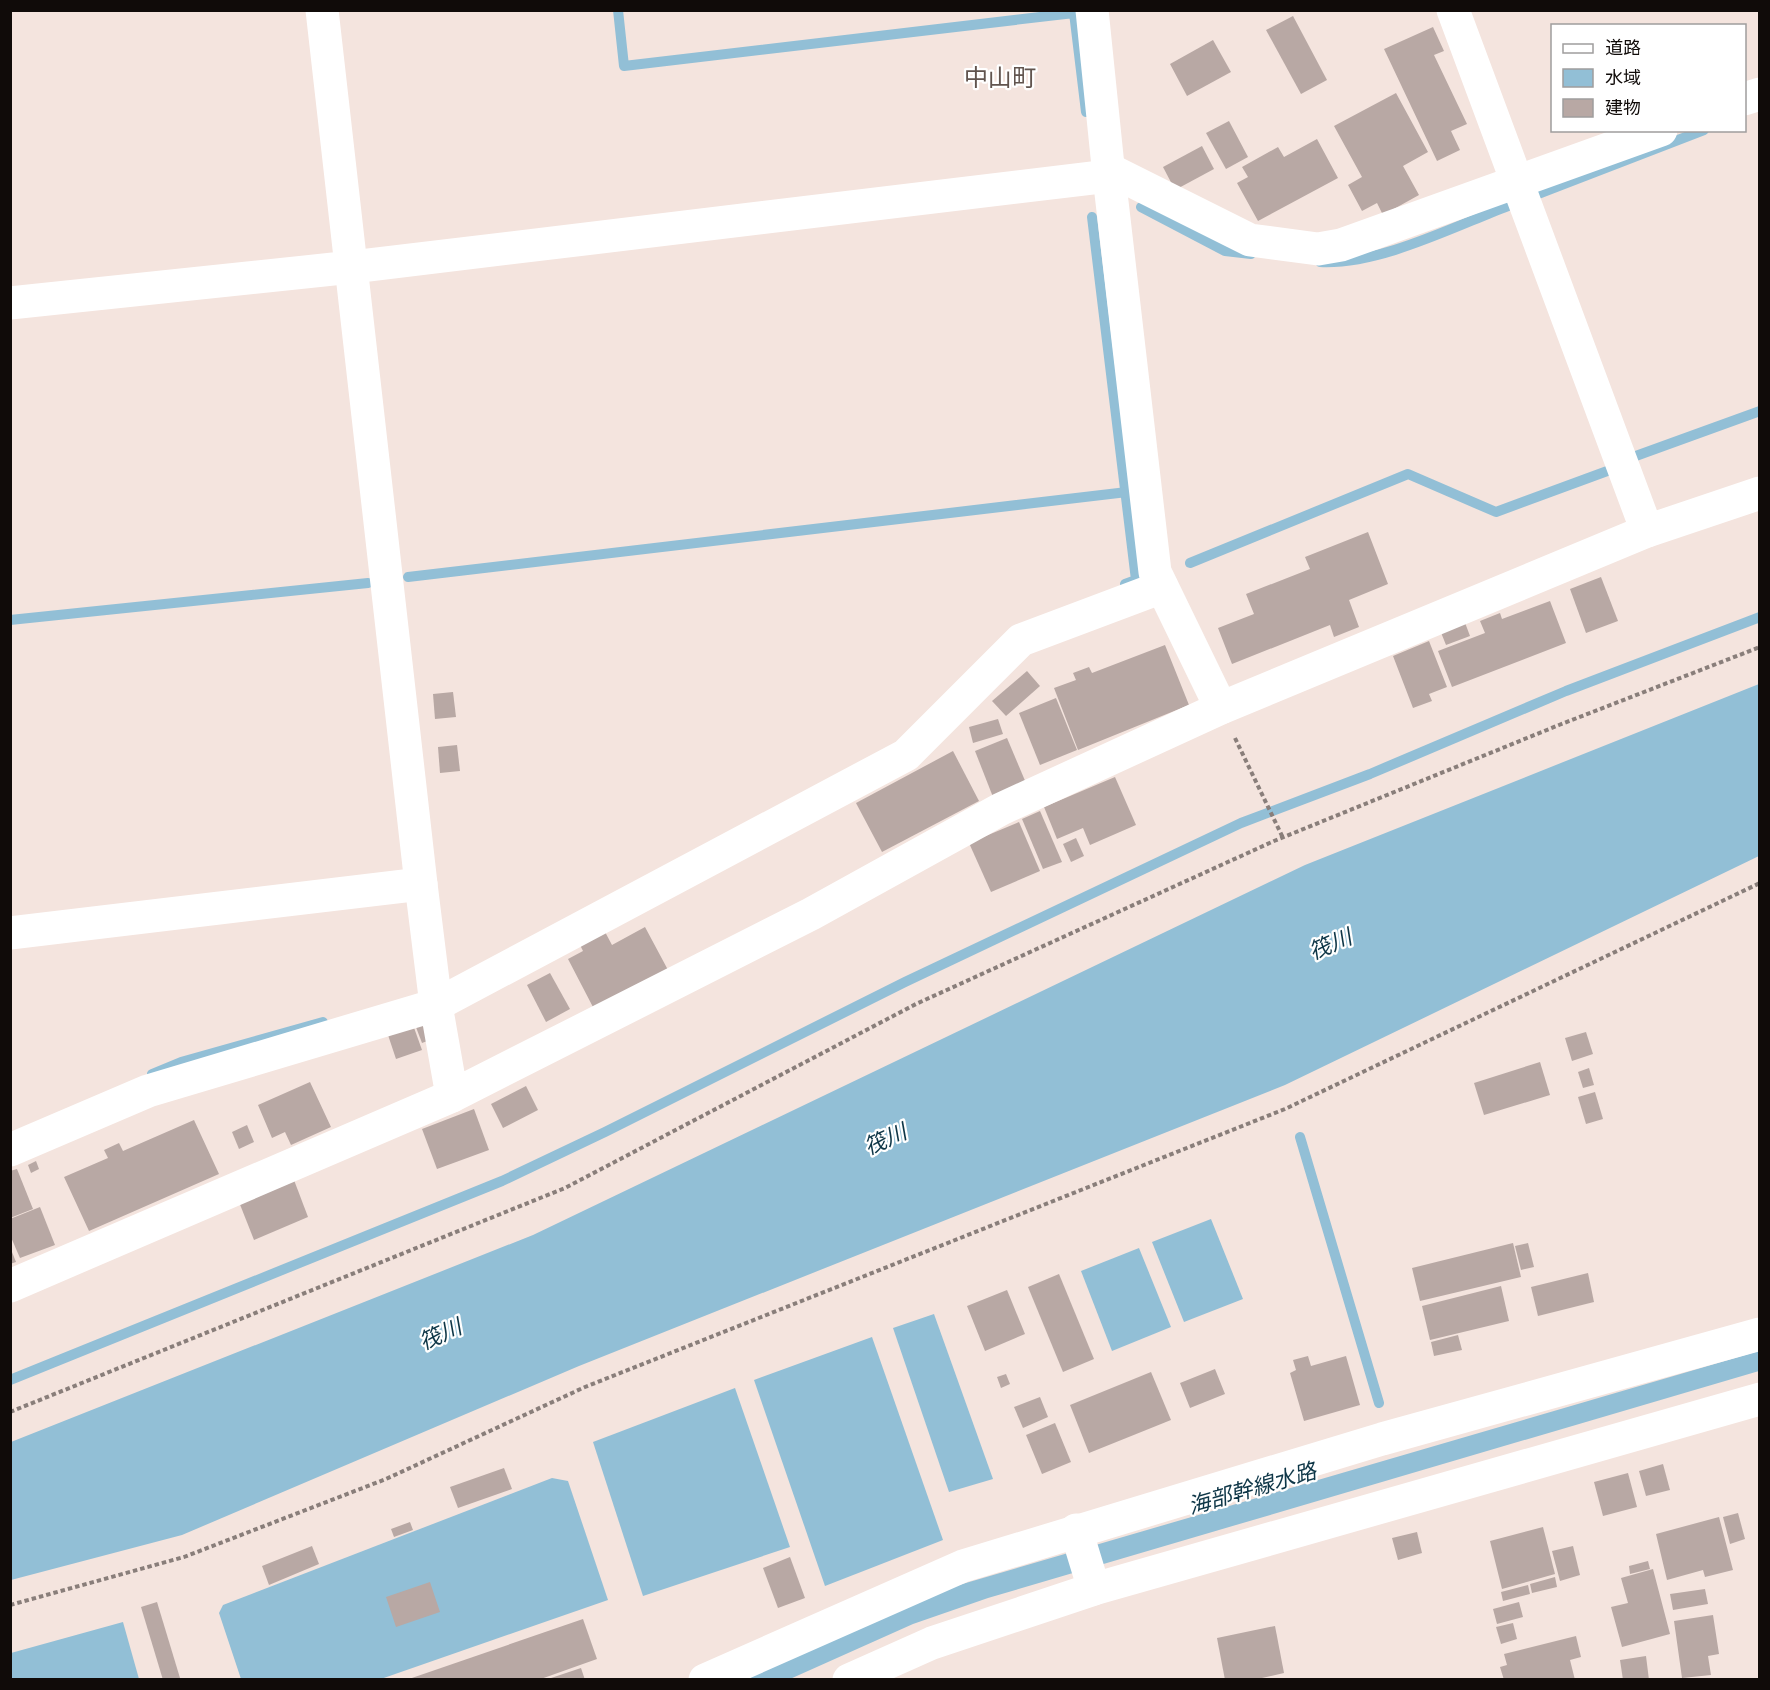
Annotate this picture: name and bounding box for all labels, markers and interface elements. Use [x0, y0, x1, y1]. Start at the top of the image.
legend [1551, 24, 1746, 132]
text: 道路 [1605, 37, 1641, 58]
district label: 中山町 [964, 64, 1036, 92]
text: 水域 [1605, 67, 1641, 88]
text: 建物 [1605, 97, 1641, 118]
water label: 筏川 [1305, 924, 1357, 965]
water label: 筏川 [860, 1118, 912, 1160]
water label: 筏川 [415, 1313, 467, 1355]
water label: 海部幹線水路 [1185, 1458, 1321, 1519]

